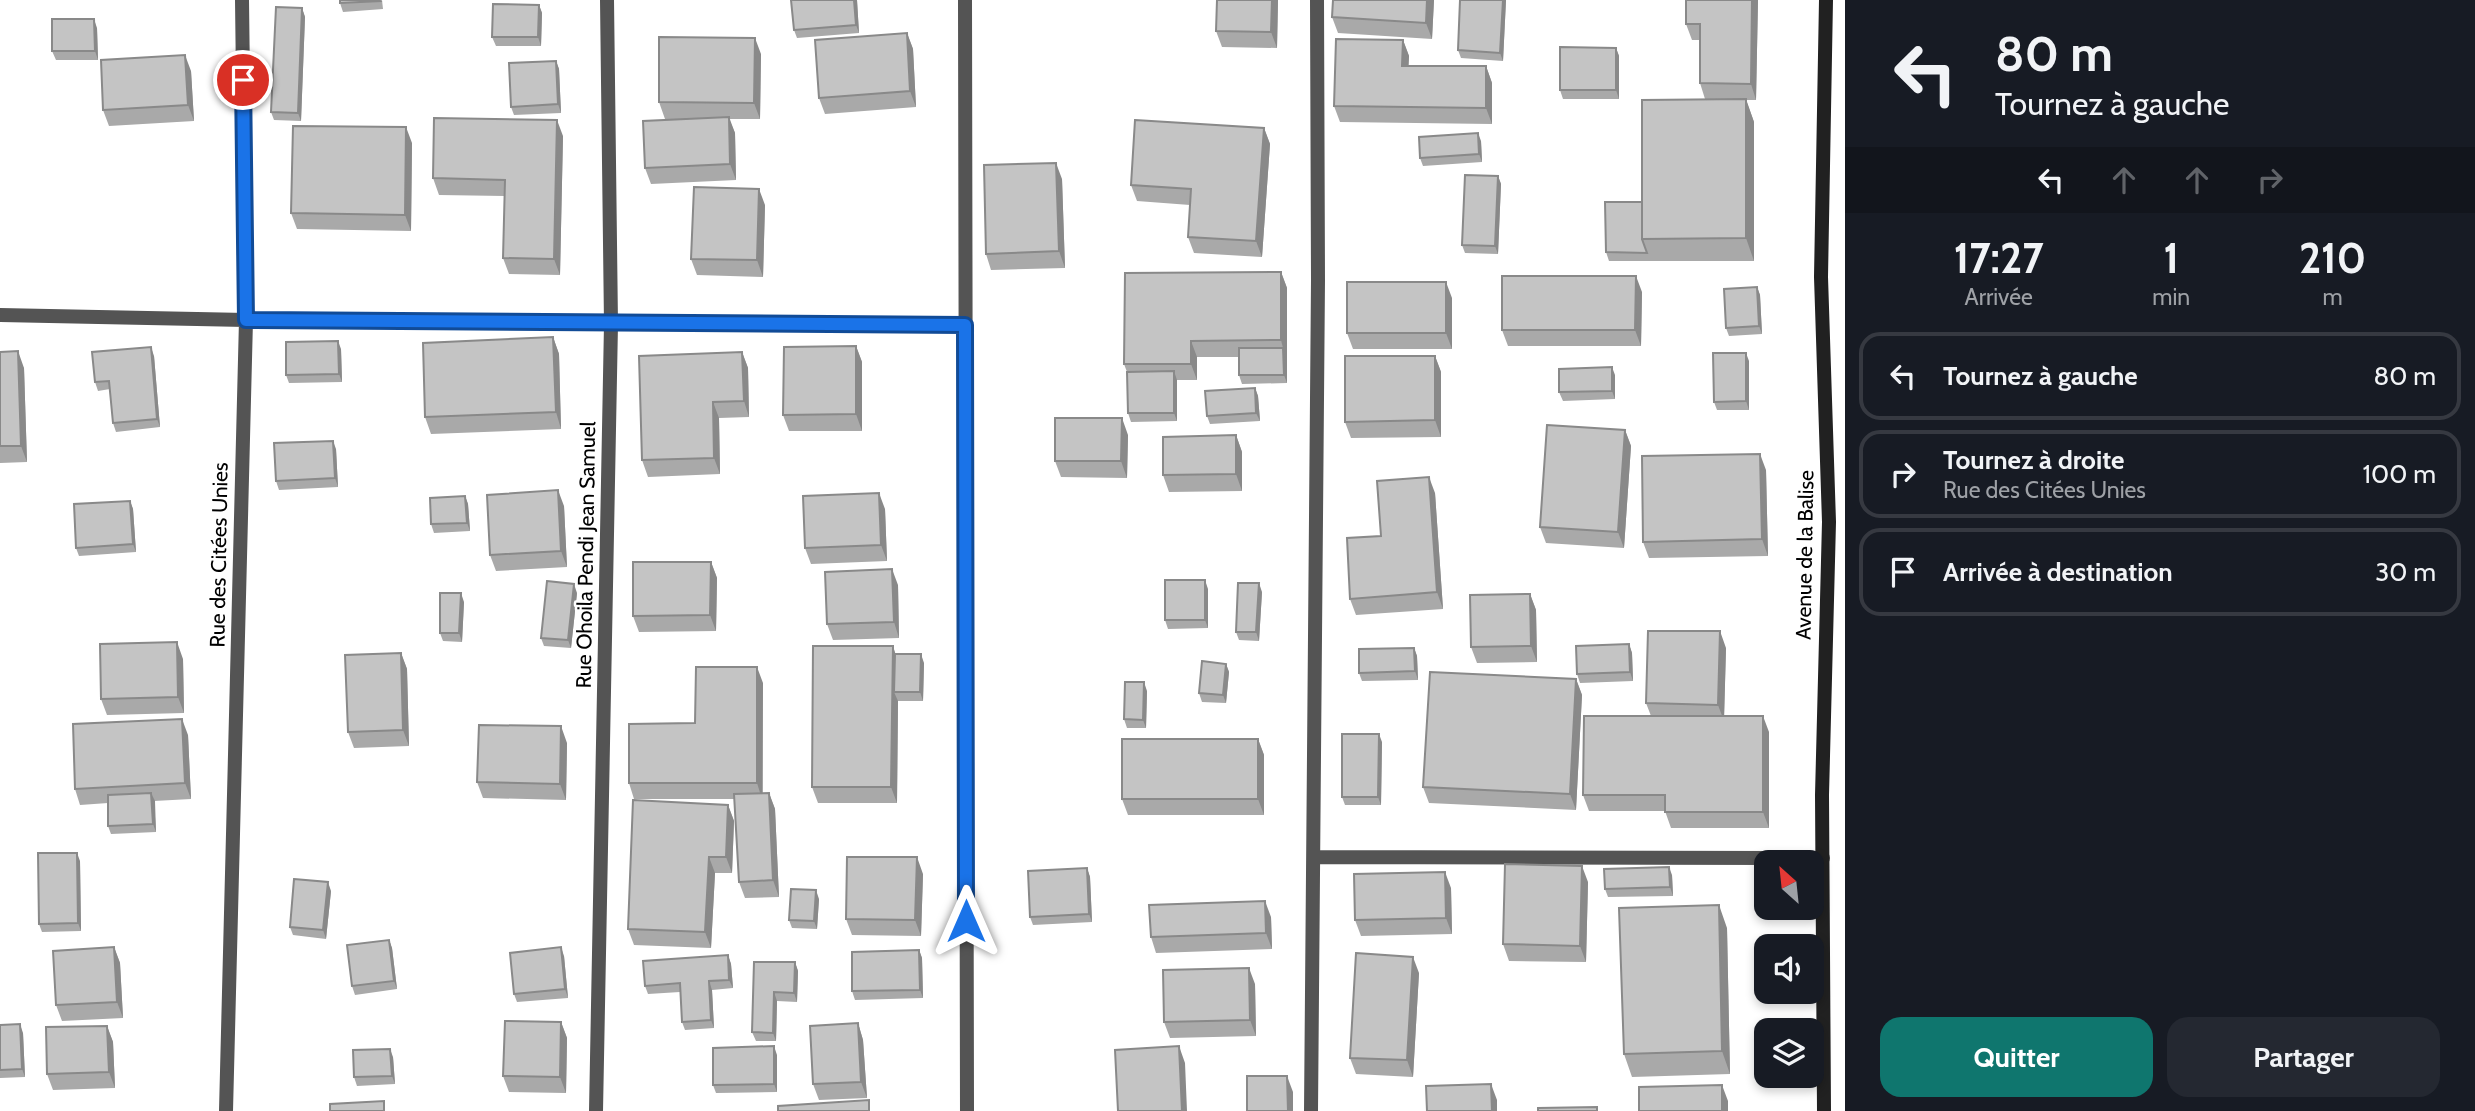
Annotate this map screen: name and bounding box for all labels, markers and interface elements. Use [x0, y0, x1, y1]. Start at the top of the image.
text: 80 m [1995, 24, 2113, 83]
icon: left [1880, 28, 1971, 119]
pin [213, 50, 273, 110]
icon: arrive [224, 61, 262, 99]
text: Tournez à gauche [1995, 84, 2229, 123]
icon: left [2032, 161, 2070, 199]
icon: ahead [2105, 161, 2143, 199]
icon: ahead [2178, 161, 2216, 199]
icon: right [2251, 161, 2289, 199]
text: 17:27 [1954, 232, 2044, 284]
text: 1 [2164, 232, 2179, 284]
text: 210 [2299, 232, 2366, 284]
text: Arrivée [1965, 283, 2033, 311]
text: min [2152, 283, 2190, 311]
text: m [2323, 283, 2343, 311]
icon: left [1884, 357, 1922, 395]
text: Tournez à gauche [1943, 360, 2138, 392]
text: 80 m [2373, 360, 2436, 392]
street label: Rue Ohoila Pendi Jean Samuel [571, 421, 600, 689]
text: Tournez à droite [1943, 444, 2125, 476]
icon: right [1884, 455, 1922, 493]
text: 100 m [2363, 458, 2436, 490]
street label: Rue des Citées Unies [204, 462, 233, 648]
street label: Avenue de la Balise [1791, 470, 1818, 640]
text: Rue des Citées Unies [1943, 476, 2146, 504]
icon: arrive [1884, 553, 1922, 591]
text: Arrivée à destination [1943, 556, 2173, 588]
text: 30 m [2375, 556, 2436, 588]
north arrow [1754, 850, 1824, 920]
map controls [1754, 850, 1824, 1088]
position arrow [929, 884, 1003, 958]
button: sound [1754, 934, 1824, 1004]
button: Quitter [1880, 1017, 2153, 1097]
button: Partager [2167, 1017, 2440, 1097]
button: layers [1754, 1018, 1824, 1088]

